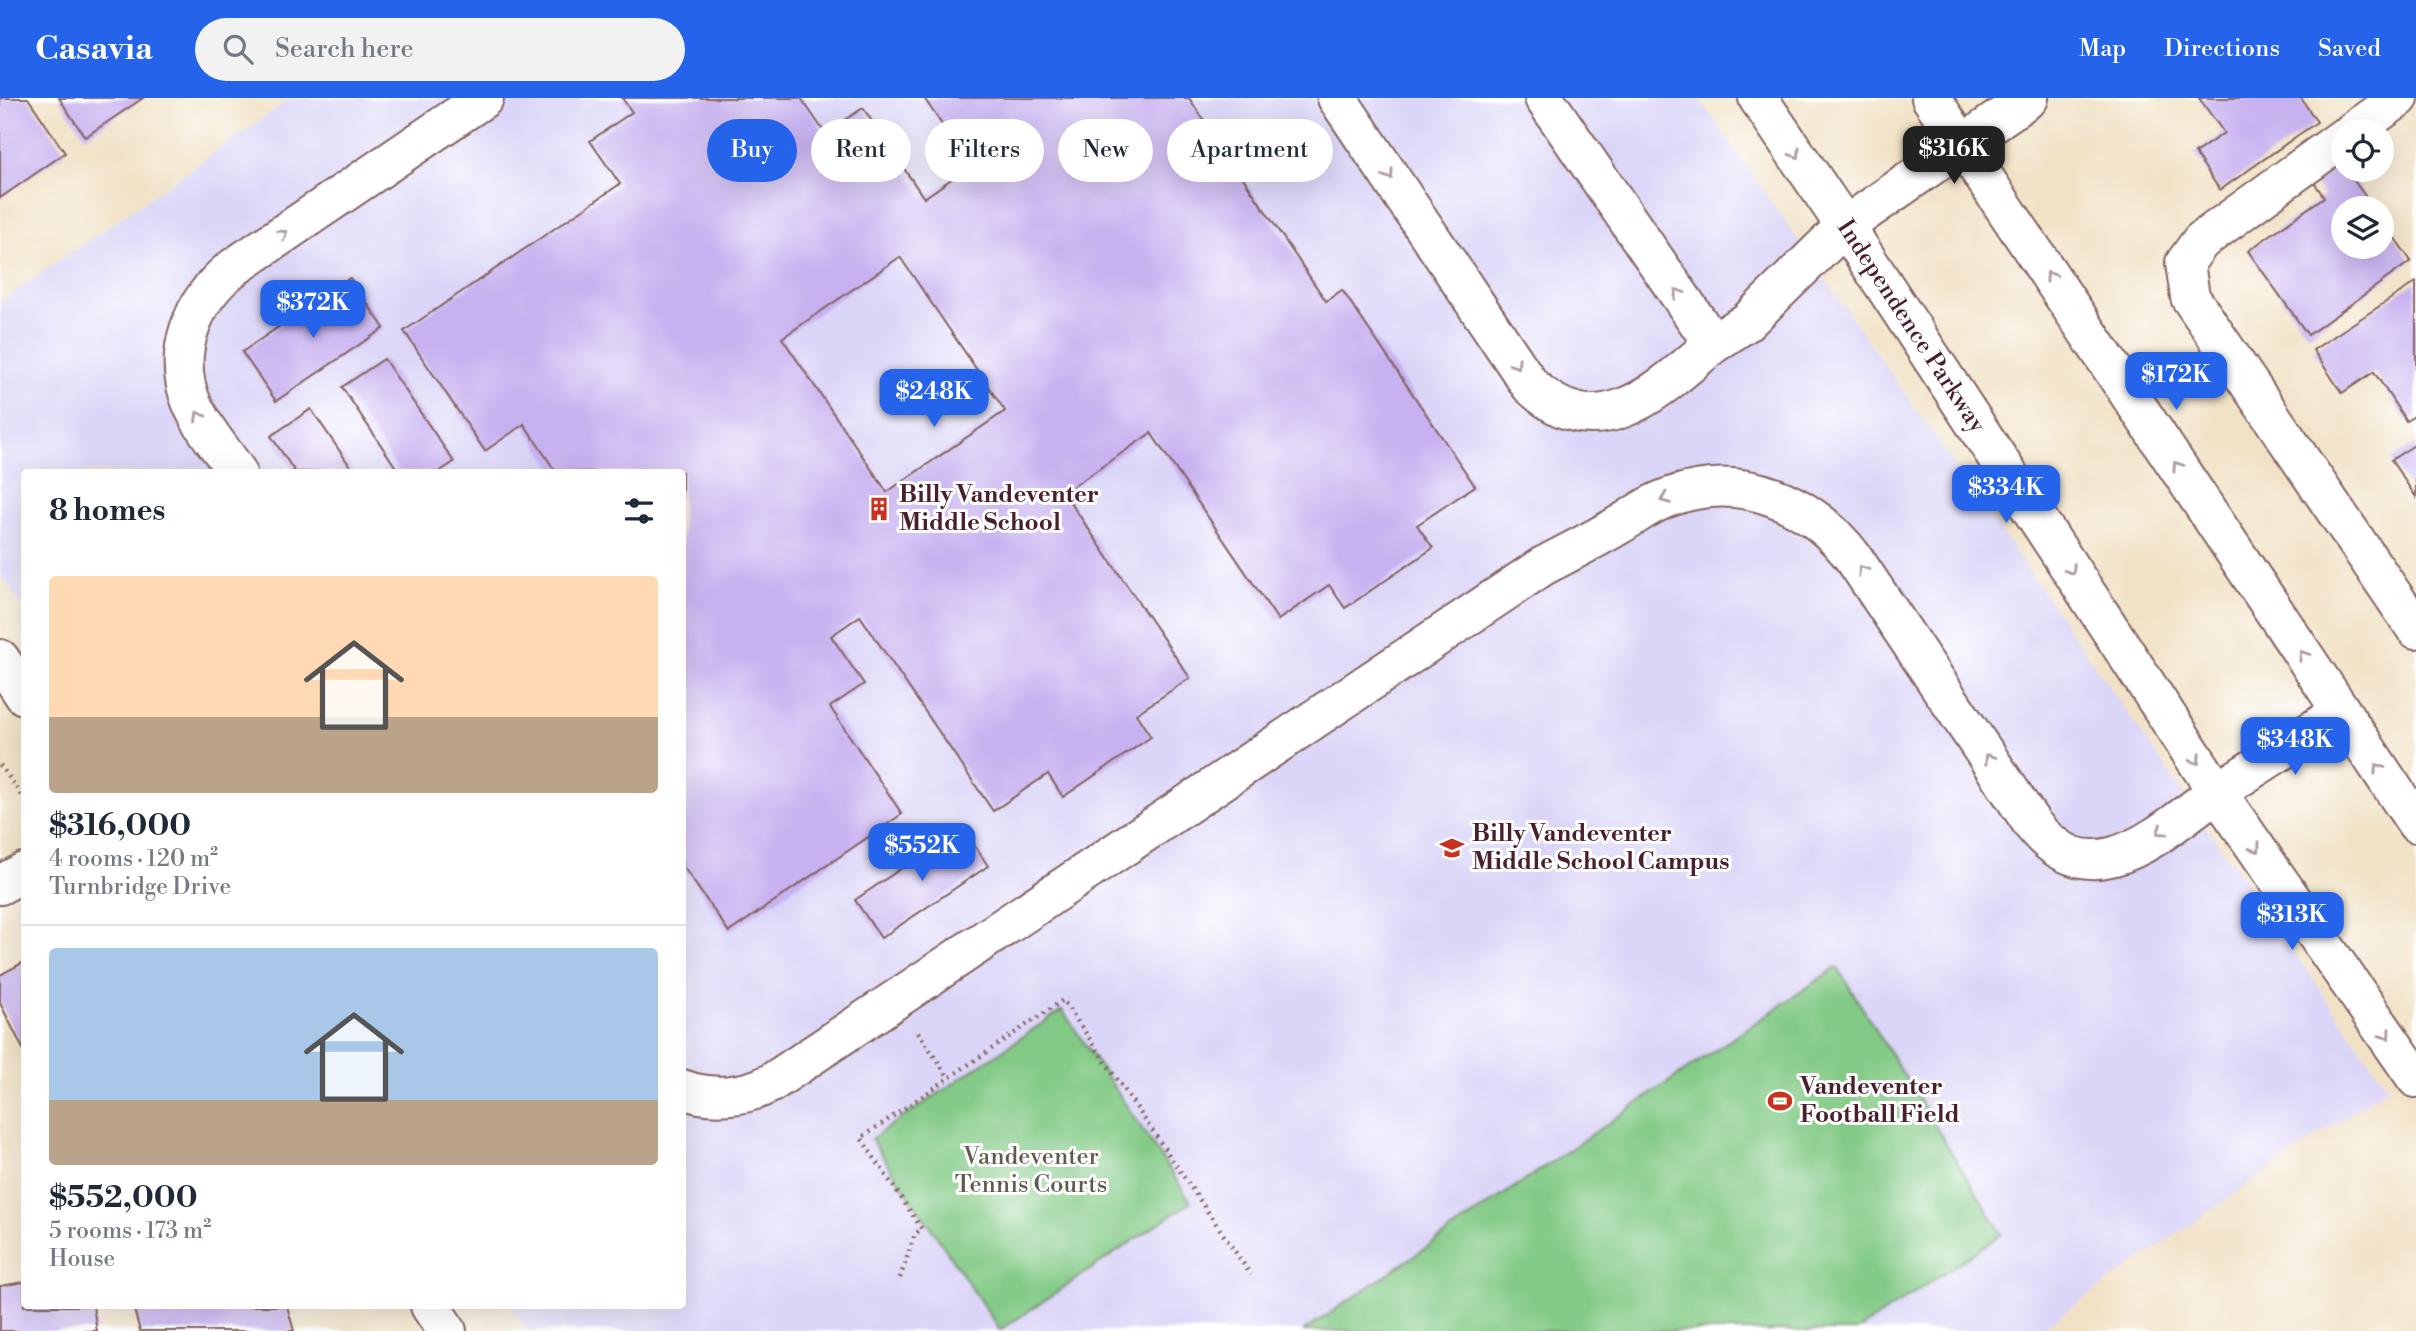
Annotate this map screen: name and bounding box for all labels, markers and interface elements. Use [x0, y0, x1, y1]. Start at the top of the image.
search box [195, 18, 685, 81]
text: Casavia [35, 29, 153, 70]
icon: search [219, 30, 257, 68]
text: Search here [275, 33, 414, 65]
text: Map [2079, 34, 2126, 64]
text: Directions [2164, 34, 2280, 64]
text: Saved [2318, 34, 2381, 64]
chip: Buy [707, 119, 797, 182]
chip: Rent [811, 119, 911, 182]
chip: Filters [925, 119, 1044, 182]
chip: New [1058, 119, 1153, 182]
chip: Apartment [1167, 119, 1333, 182]
map controls [2331, 119, 2394, 259]
button: locate [2331, 119, 2394, 182]
pin: $316K [1905, 126, 2003, 186]
text: $316K [1919, 135, 1989, 163]
one-way arrow [1788, 147, 1801, 160]
one-way arrow [1380, 167, 1393, 180]
button: layers [2331, 196, 2394, 259]
street label: Independence Parkway [1830, 214, 1992, 439]
one-way arrow [276, 229, 289, 242]
one-way arrow [2046, 271, 2059, 284]
pin: $372K [264, 280, 362, 340]
one-way arrow [1674, 288, 1686, 301]
text: $372K [276, 289, 350, 317]
pin: $172K [2127, 352, 2225, 412]
one-way arrow [1507, 356, 1520, 369]
text: $172K [2141, 361, 2211, 389]
pin: $248K [885, 370, 983, 429]
text: $248K [896, 378, 972, 406]
one-way arrow [194, 410, 207, 423]
one-way arrow [2172, 461, 2185, 474]
pin: $334K [1957, 466, 2055, 525]
text: $334K [1968, 474, 2044, 502]
place label: Billy Vandeventer Middle School [899, 480, 1099, 538]
one-way arrow [1660, 491, 1672, 505]
text: 8 homes [49, 492, 165, 530]
icon: filters [620, 492, 658, 530]
building icon: Billy Vandeventer Middle School [865, 495, 893, 523]
one-way arrow [2063, 562, 2076, 575]
one-way arrow [1857, 564, 1870, 577]
icon: home [291, 622, 417, 748]
one-way arrow [2299, 650, 2311, 663]
pin: $348K [2246, 718, 2344, 777]
text: $348K [2257, 726, 2333, 754]
one-way arrow [2188, 752, 2201, 765]
one-way arrow [1985, 753, 1997, 766]
one-way arrow [2373, 762, 2386, 775]
text: $316,000 [49, 807, 191, 845]
place label: Billy Vandeventer Middle School Campus [1472, 819, 1729, 877]
one-way arrow [2156, 823, 2169, 835]
pin: $552K [873, 824, 971, 883]
text: $552K [884, 832, 960, 860]
school or university icon: Billy Vandeventer Middle School Campus [1438, 834, 1466, 862]
one-way arrow [2248, 840, 2260, 853]
text: 4 rooms · 120 m² [49, 845, 218, 873]
text: Turnbridge Drive [49, 873, 231, 901]
pin: $313K [2243, 892, 2341, 952]
text: $313K [2257, 901, 2327, 929]
icon: home [291, 994, 417, 1120]
one-way arrow [2378, 1027, 2390, 1040]
place label: Vandeventer Football Field [1799, 1072, 1960, 1130]
sports icon: Vandeventer Football Field [1766, 1087, 1794, 1115]
park label: Vandeventer Tennis Courts [955, 1142, 1107, 1200]
text: $552,000 [49, 1179, 197, 1217]
text: 5 rooms · 173 m² [49, 1217, 211, 1245]
text: House [49, 1245, 115, 1273]

